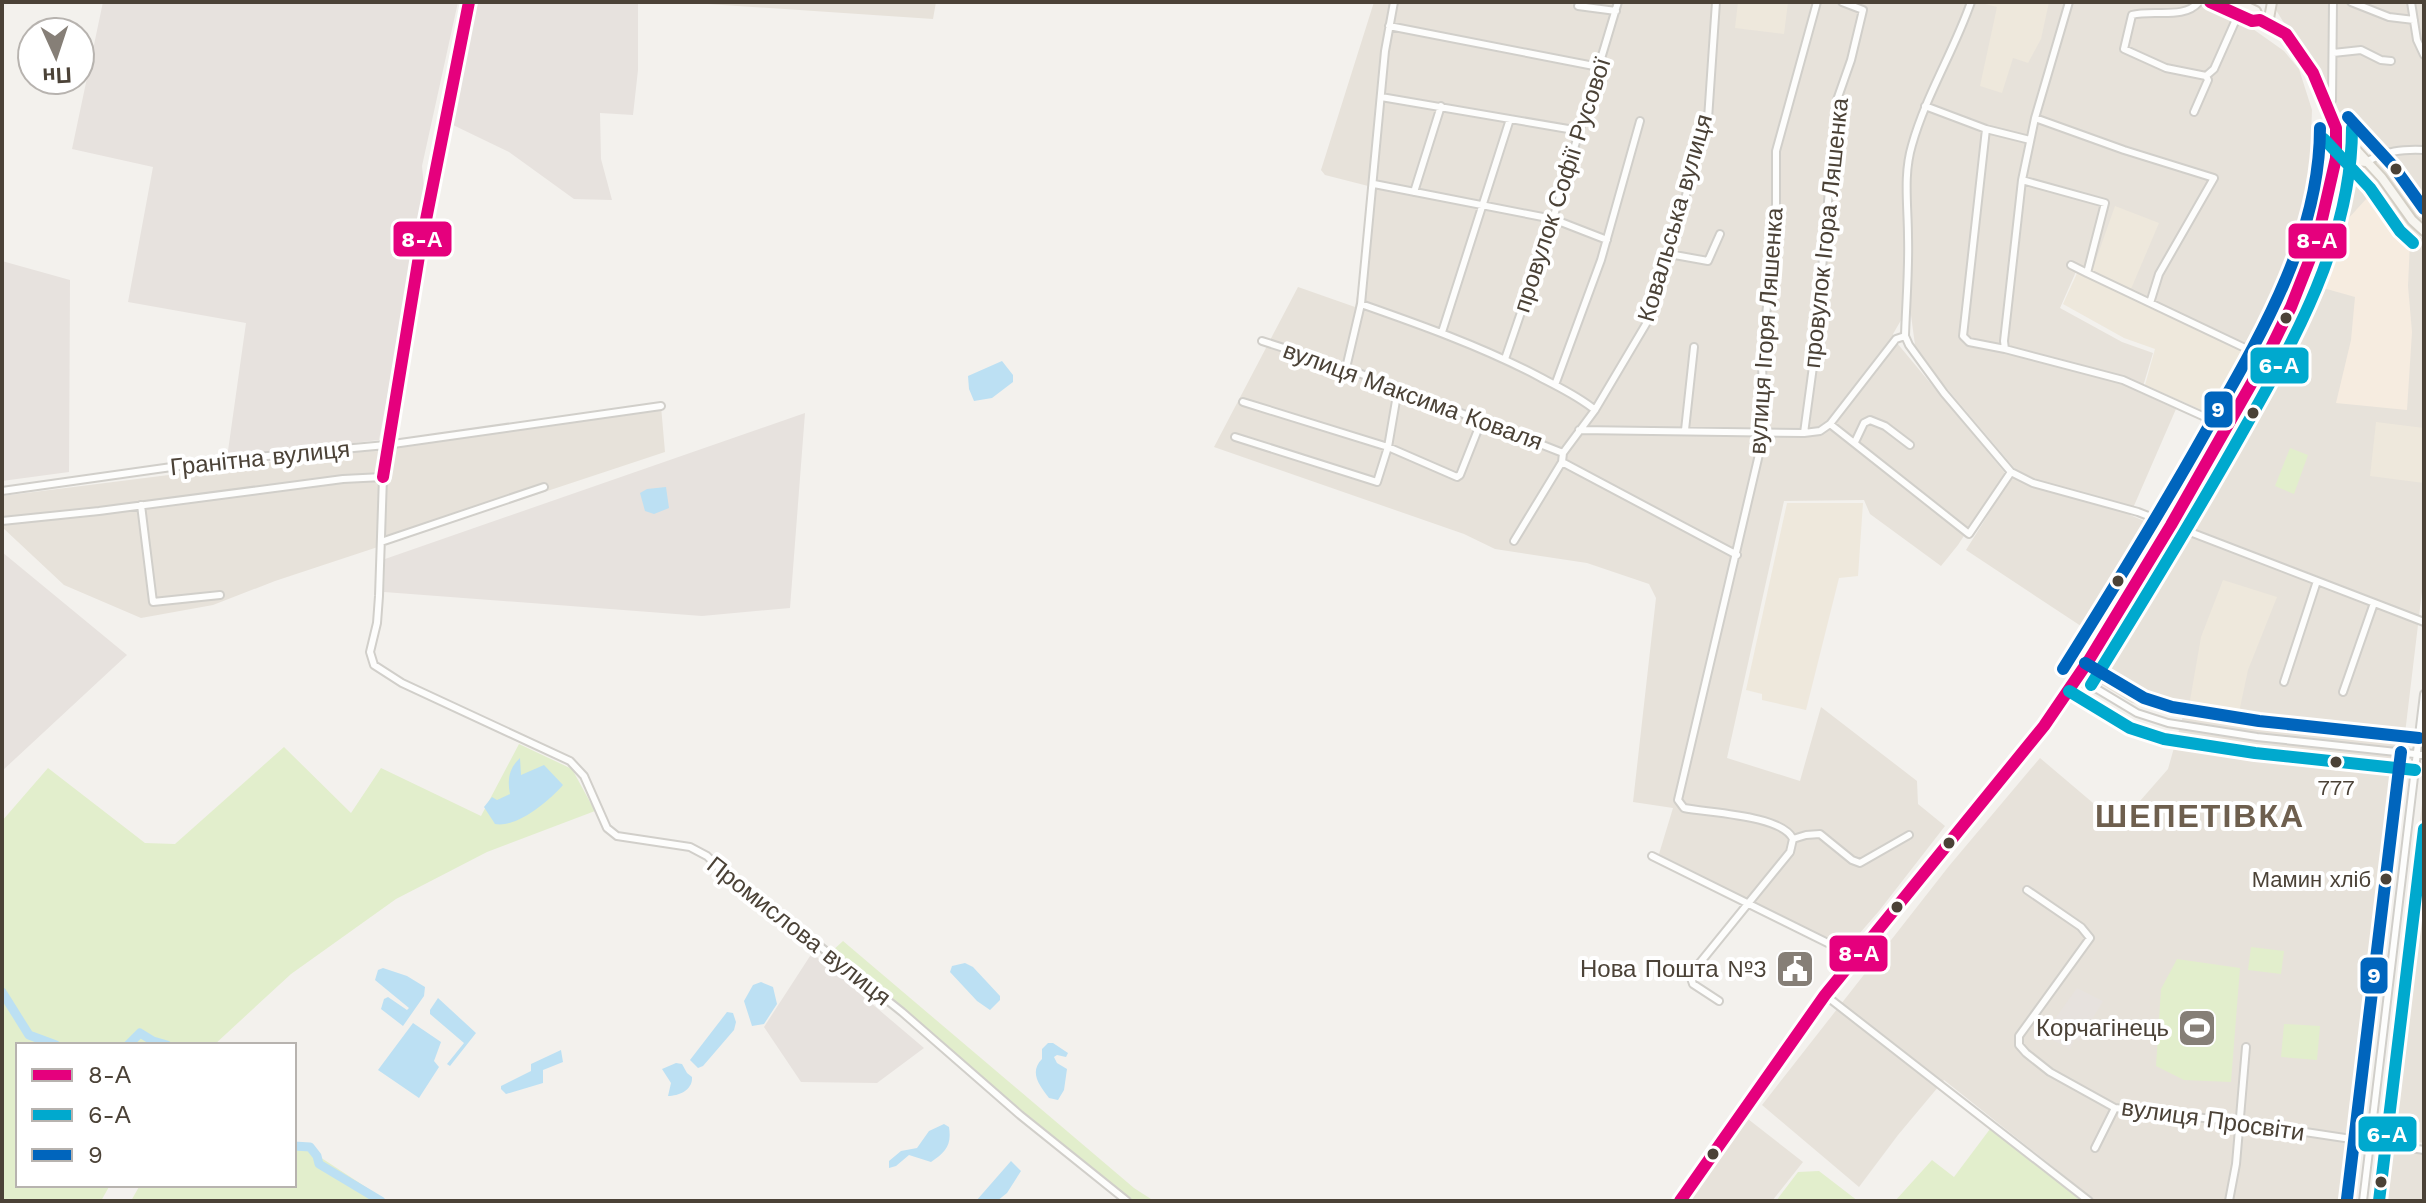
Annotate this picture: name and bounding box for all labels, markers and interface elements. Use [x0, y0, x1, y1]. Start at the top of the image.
north arrow [16, 16, 96, 96]
street label: провулок Софії Русової [1508, 54, 1617, 316]
text: Пн [42, 62, 72, 89]
street label: провулок Ігора Ляшенка [1798, 96, 1854, 370]
street label: Ковальська вулиця [1632, 111, 1718, 325]
unlabelled marker [2388, 161, 2404, 177]
street label: вулиця Ігоря Ляшенка [1743, 206, 1789, 455]
line badge: 8-А [392, 220, 453, 258]
line badge: 8-А [2287, 222, 2348, 260]
text: 8-А [401, 227, 443, 252]
text: 8-А [2296, 228, 2338, 253]
unlabelled marker [2278, 310, 2294, 326]
street label: вулиця Максима Коваля [1279, 336, 1547, 456]
line badge: 6-А [2249, 346, 2310, 385]
text: 6-А [2258, 353, 2300, 378]
line badge: 9 [2203, 390, 2234, 429]
text: 9 [2211, 397, 2225, 422]
unlabelled marker [2245, 405, 2261, 421]
street label: Гранітна вулиця [169, 435, 351, 481]
unlabelled marker [2110, 573, 2126, 589]
marker: 777 [2328, 754, 2344, 770]
place label: 777 [2317, 775, 2355, 800]
district label: ШЕПЕТІВКА [2095, 797, 2305, 835]
unlabelled marker [1941, 835, 1957, 851]
street label: Промислова вулиця [702, 851, 896, 1011]
place label: Мамин хліб [2252, 867, 2371, 892]
marker: Мамин хліб [2378, 871, 2394, 887]
unlabelled marker [1889, 899, 1905, 915]
line badge: 8-А [1828, 934, 1889, 973]
text: 8-А [1838, 941, 1880, 966]
public building icon: Нова Пошта №3 [1774, 948, 1816, 990]
place label: Нова Пошта №3 [1580, 955, 1767, 983]
line badge: 9 [2359, 956, 2389, 995]
text: 9 [2367, 963, 2381, 988]
sports icon: Корчагінець [2176, 1007, 2218, 1049]
place label: Корчагінець [2036, 1014, 2169, 1042]
legend [16, 1043, 296, 1187]
text: 8-А [88, 1061, 131, 1089]
street label: вулиця Просвіти [2120, 1093, 2306, 1147]
text: 6-А [88, 1101, 131, 1129]
line badge: 6-А [2357, 1115, 2418, 1153]
text: 6-А [2366, 1122, 2408, 1147]
text: 9 [88, 1141, 103, 1169]
unlabelled marker [1705, 1146, 1721, 1162]
unlabelled marker [2373, 1174, 2389, 1190]

